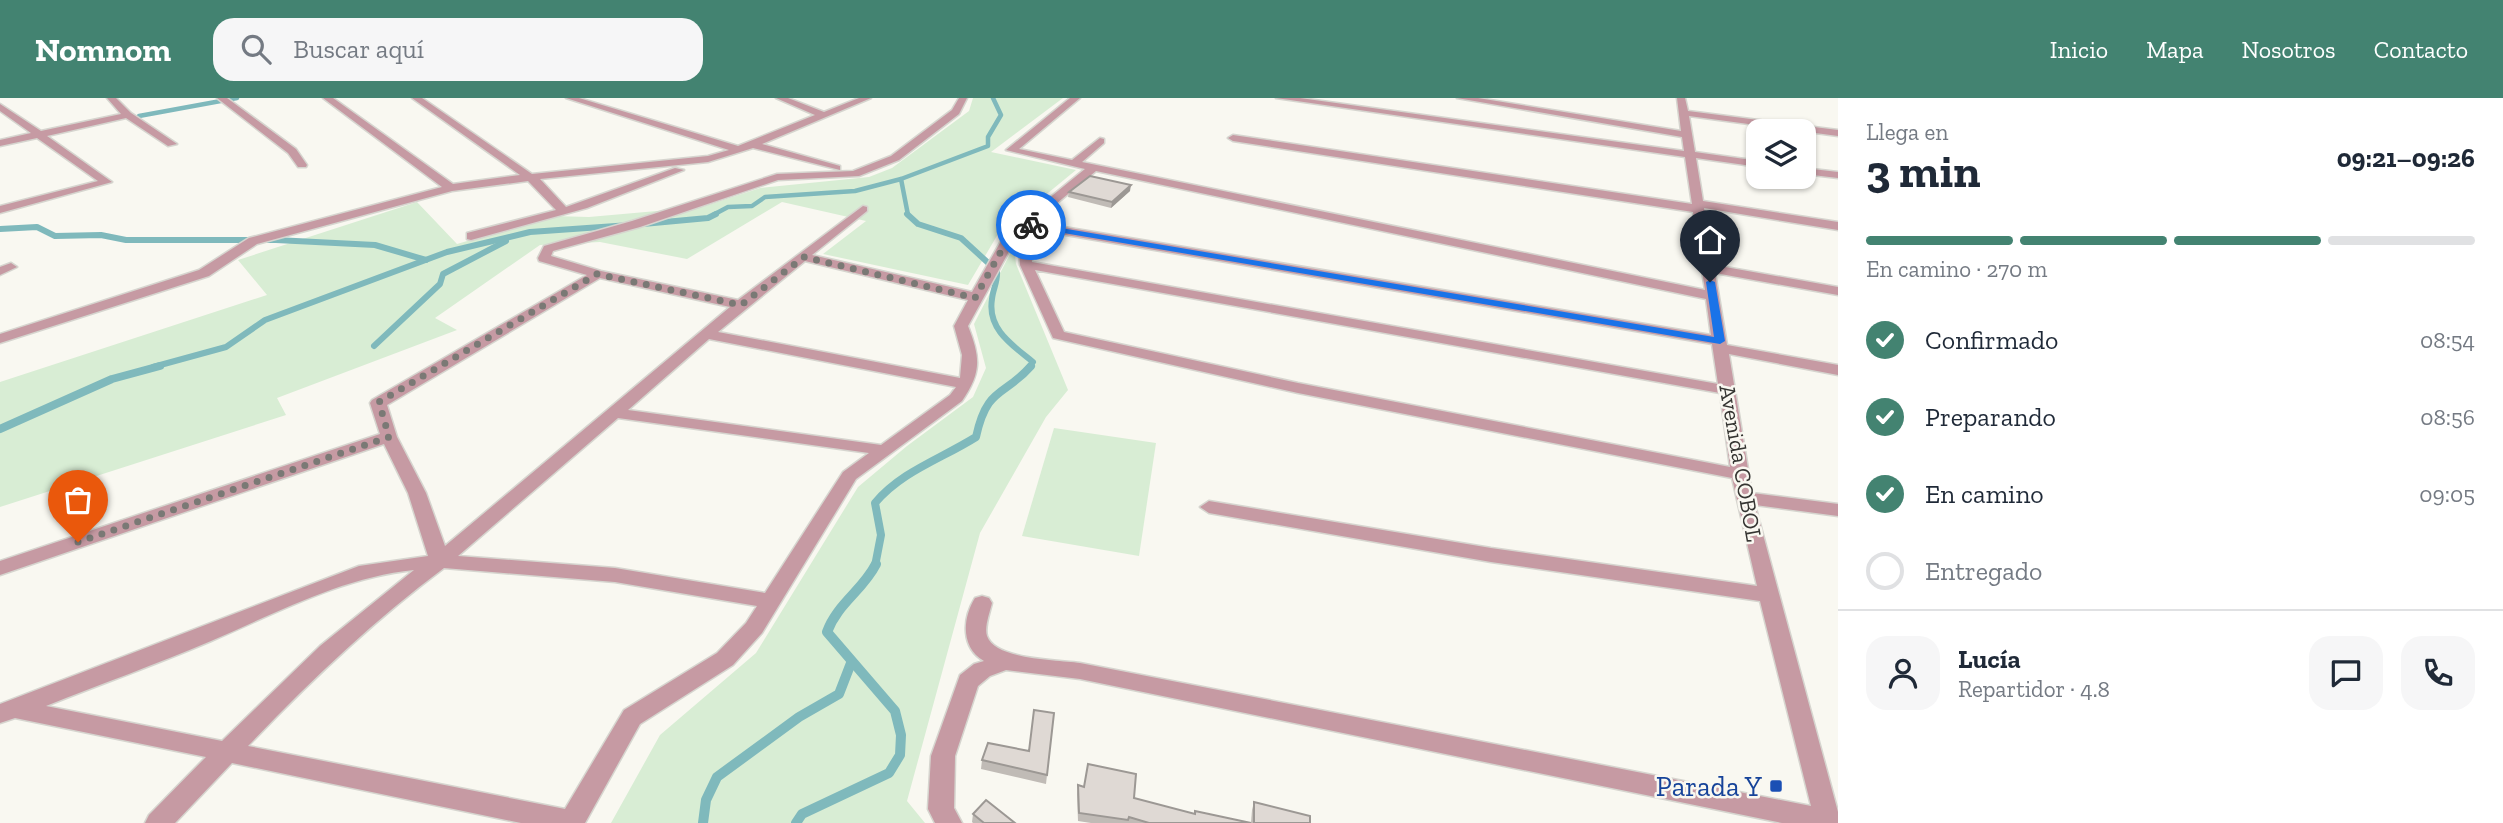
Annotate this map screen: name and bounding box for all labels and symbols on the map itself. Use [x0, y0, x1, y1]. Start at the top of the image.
courier [996, 190, 1066, 260]
pin [1680, 210, 1740, 282]
street label: Avenida COBOL [1713, 382, 1769, 544]
pin [48, 470, 108, 542]
place label: Parada Y [1656, 770, 1763, 803]
marker: Parada Y [1768, 778, 1784, 794]

